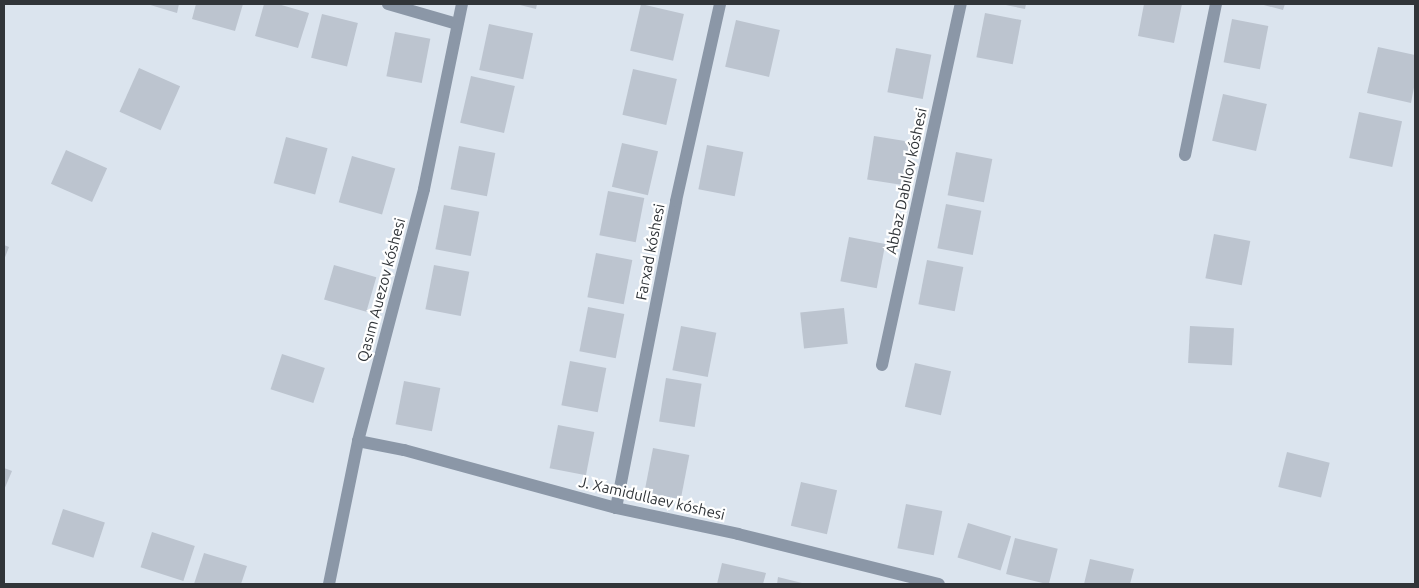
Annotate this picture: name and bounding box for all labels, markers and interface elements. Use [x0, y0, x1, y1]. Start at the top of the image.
street label: Abbaz Dabılov kóshesi [882, 106, 930, 256]
street label: Farxad kóshesi [632, 202, 668, 302]
street label: Qasım Auezov kóshesi [353, 216, 409, 364]
street label: J. Xamidullaev kóshesi [577, 472, 727, 524]

